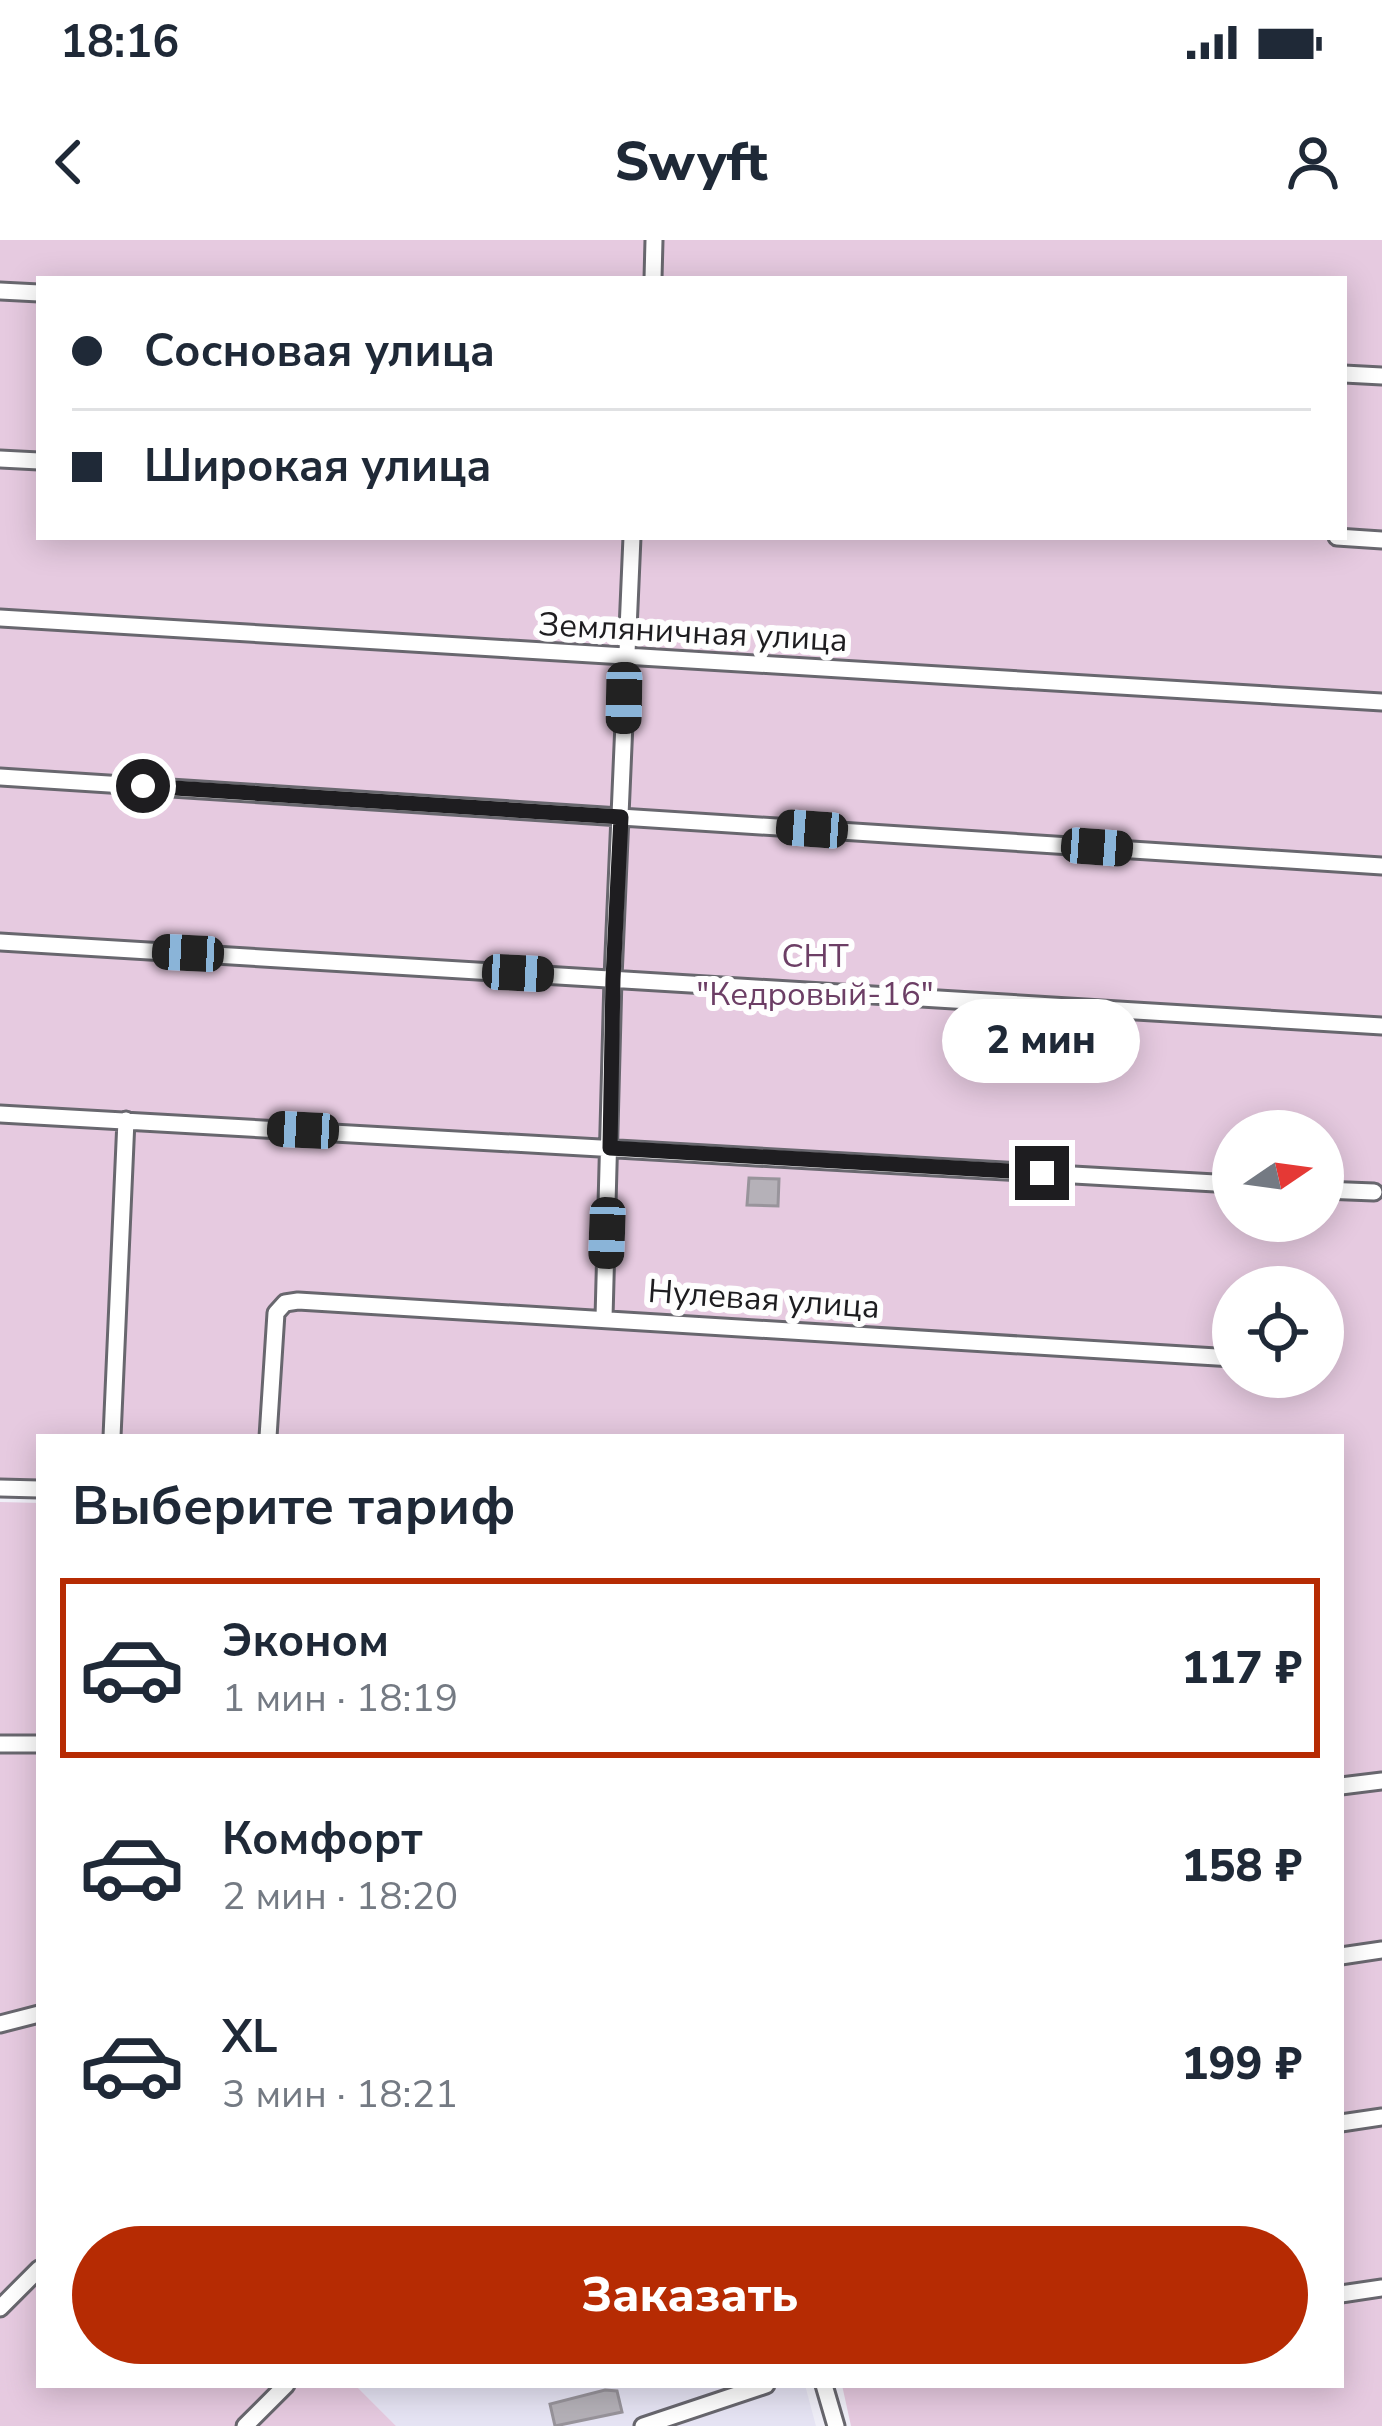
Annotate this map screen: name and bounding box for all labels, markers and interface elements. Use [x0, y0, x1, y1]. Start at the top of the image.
text: 18:16 [60, 12, 179, 73]
text: Swyft [614, 125, 768, 199]
icon: back [36, 129, 102, 195]
icon: person [1280, 129, 1346, 195]
text: Сосновая улица [144, 321, 495, 382]
text: Широкая улица [144, 436, 492, 497]
street label: Земляничная улица [537, 602, 849, 663]
car [605, 662, 643, 734]
route start [116, 759, 170, 813]
car [775, 809, 849, 849]
car [1060, 827, 1134, 867]
car [151, 933, 225, 973]
park label: СНТ "Кедровый-16" [696, 934, 934, 1017]
car [481, 953, 555, 993]
callout: 2 мин [943, 999, 1141, 1083]
text: 2 мин [986, 1014, 1096, 1067]
car [266, 1110, 340, 1150]
north arrow [1212, 1110, 1344, 1242]
map controls [1212, 1110, 1344, 1398]
route end [1015, 1146, 1069, 1200]
car [588, 1196, 626, 1270]
button: locate [1212, 1266, 1344, 1398]
street label: Нулевая улица [646, 1269, 881, 1330]
text: Выберите тариф [72, 1469, 515, 1543]
text: Эконом [222, 1611, 389, 1672]
icon: car [78, 1614, 186, 1722]
text: 117 ₽ [1181, 1638, 1302, 1699]
text: 1 мин · 18:19 [222, 1672, 458, 1725]
text: Комфорт [222, 1809, 423, 1870]
icon: car [78, 1812, 186, 1920]
text: 158 ₽ [1181, 1836, 1302, 1897]
text: 2 мин · 18:20 [222, 1870, 458, 1923]
text: XL [222, 2007, 278, 2068]
icon: car [78, 2010, 186, 2118]
text: 199 ₽ [1181, 2034, 1302, 2095]
text: 3 мин · 18:21 [222, 2068, 458, 2121]
button: Заказать [72, 2226, 1308, 2364]

